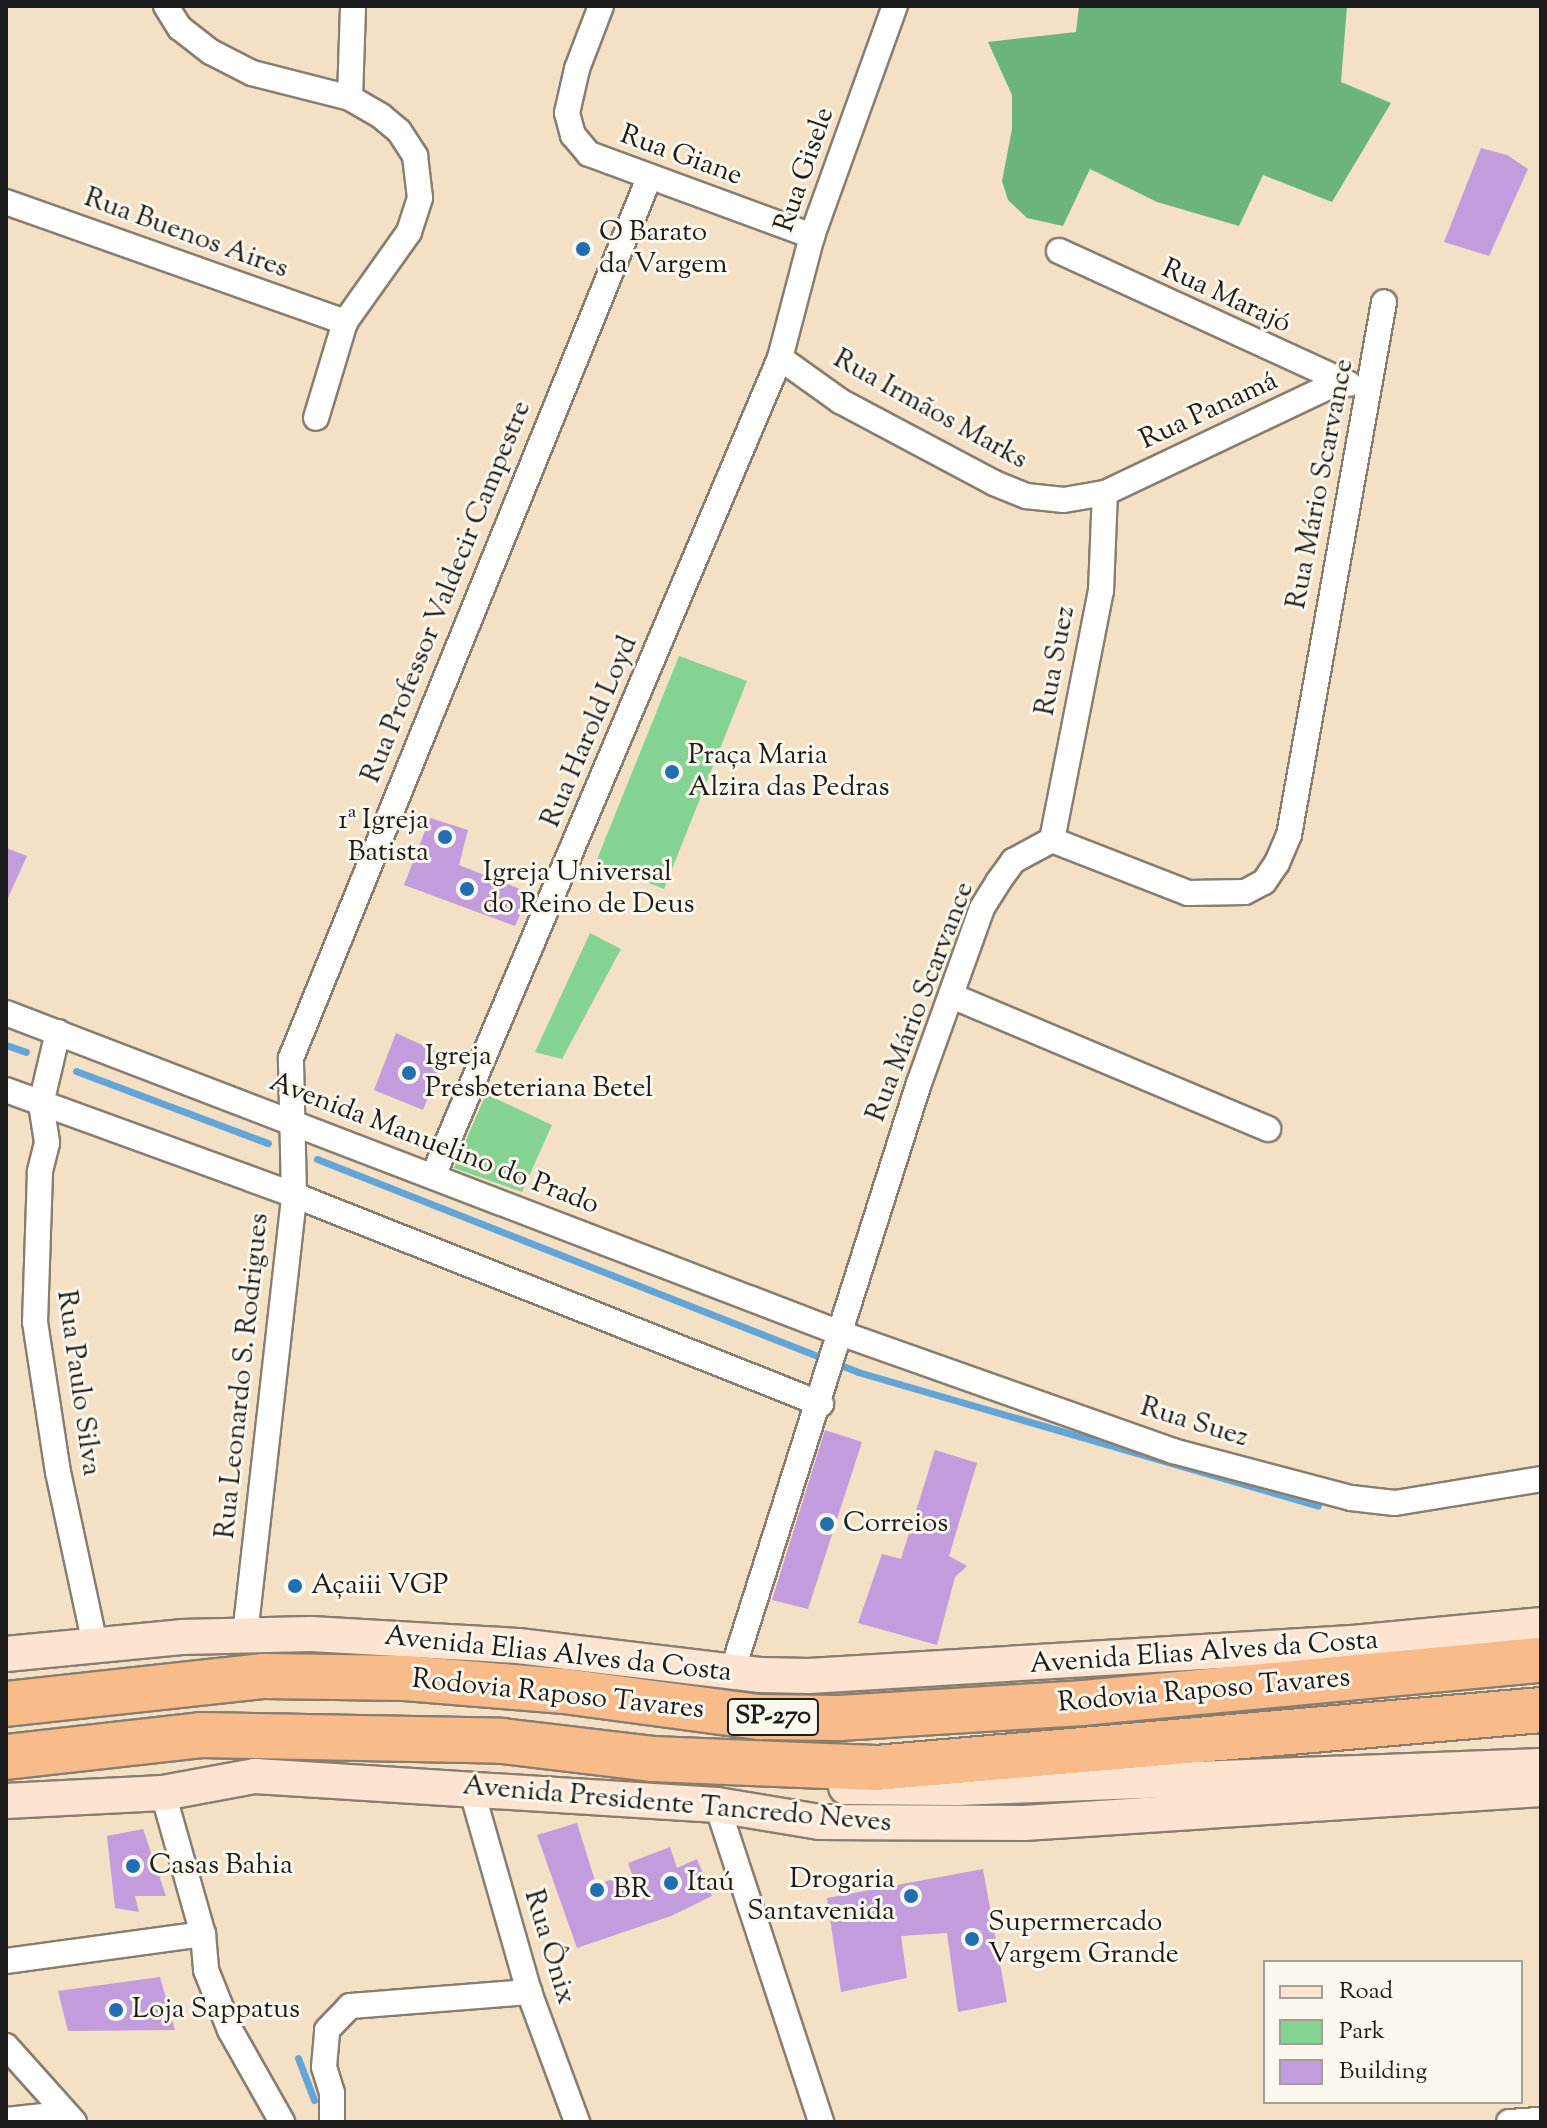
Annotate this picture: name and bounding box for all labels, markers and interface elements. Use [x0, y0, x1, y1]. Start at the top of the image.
street label: Rua Gisele [768, 103, 842, 237]
street label: Rua Giane [615, 118, 747, 194]
street label: Rua Buenos Aires [79, 181, 293, 287]
place label: O Barato da Vargem [599, 216, 727, 282]
marker: O Barato da Vargem [574, 240, 592, 258]
street label: Rua Marajó [1156, 252, 1296, 342]
street label: Rua Irmãos Marks [827, 343, 1033, 477]
street label: Rua Mário Scarvance [1280, 356, 1362, 612]
street label: Rua Panamá [1135, 364, 1283, 458]
street label: Rua Professor Valdecir Campestre [355, 396, 539, 788]
street label: Rua Suez [1029, 603, 1083, 719]
street label: Rua Harold Loyd [535, 631, 645, 833]
place label: Praça Maria Alzira das Pedras [688, 739, 890, 805]
marker: Praça Maria Alzira das Pedras [663, 763, 681, 781]
place label: 1ª Igreja Batista [338, 804, 429, 870]
marker: 1ª Igreja Batista [436, 828, 454, 846]
place label: Igreja Universal do Reino de Deus [483, 856, 695, 922]
street label: Rua Mário Scarvance [860, 877, 982, 1127]
marker: Igreja Universal do Reino de Deus [458, 880, 476, 898]
place label: Igreja Presbeteriana Betel [425, 1040, 653, 1106]
marker: Igreja Presbeteriana Betel [400, 1064, 418, 1082]
street label: Avenida Manuelino do Prado [264, 1066, 604, 1222]
street label: Rua Leonardo S. Rodrigues [209, 1212, 277, 1540]
street label: Rua Paulo Silva [48, 1288, 108, 1478]
street label: Rua Suez [1136, 1391, 1252, 1455]
place label: Correios [843, 1507, 948, 1541]
marker: Correios [818, 1515, 836, 1533]
place label: Açaiii VGP [311, 1569, 448, 1603]
marker: Açaiii VGP [286, 1577, 304, 1595]
street label: Avenida Elias Alves da Costa [383, 1620, 733, 1690]
street label: Avenida Elias Alves da Costa [1029, 1624, 1379, 1682]
street label: Rodovia Raposo Tavares [1056, 1661, 1352, 1721]
street label: Rodovia Raposo Tavares [410, 1663, 706, 1727]
road number: SP-270 [725, 1695, 821, 1739]
street label: Avenida Presidente Tancredo Neves [461, 1770, 893, 1840]
place label: Casas Bahia [149, 1849, 293, 1883]
marker: Casas Bahia [124, 1857, 142, 1875]
place label: Drogaria Santavenida [747, 1863, 895, 1929]
place label: Itaú [687, 1866, 734, 1900]
place label: BR [613, 1873, 651, 1907]
marker: Itaú [662, 1874, 680, 1892]
marker: BR [588, 1881, 606, 1899]
street label: Rua Ônix [516, 1886, 582, 2008]
marker: Drogaria Santavenida [902, 1887, 920, 1905]
place label: Supermercado Vargem Grande [988, 1906, 1179, 1972]
marker: Supermercado Vargem Grande [963, 1930, 981, 1948]
legend [1263, 1960, 1523, 2104]
text: Road [1339, 1975, 1393, 2009]
place label: Loja Sappatus [132, 1993, 300, 2027]
marker: Loja Sappatus [107, 2001, 125, 2019]
text: Park [1339, 2015, 1385, 2049]
text: Building [1339, 2055, 1427, 2089]

